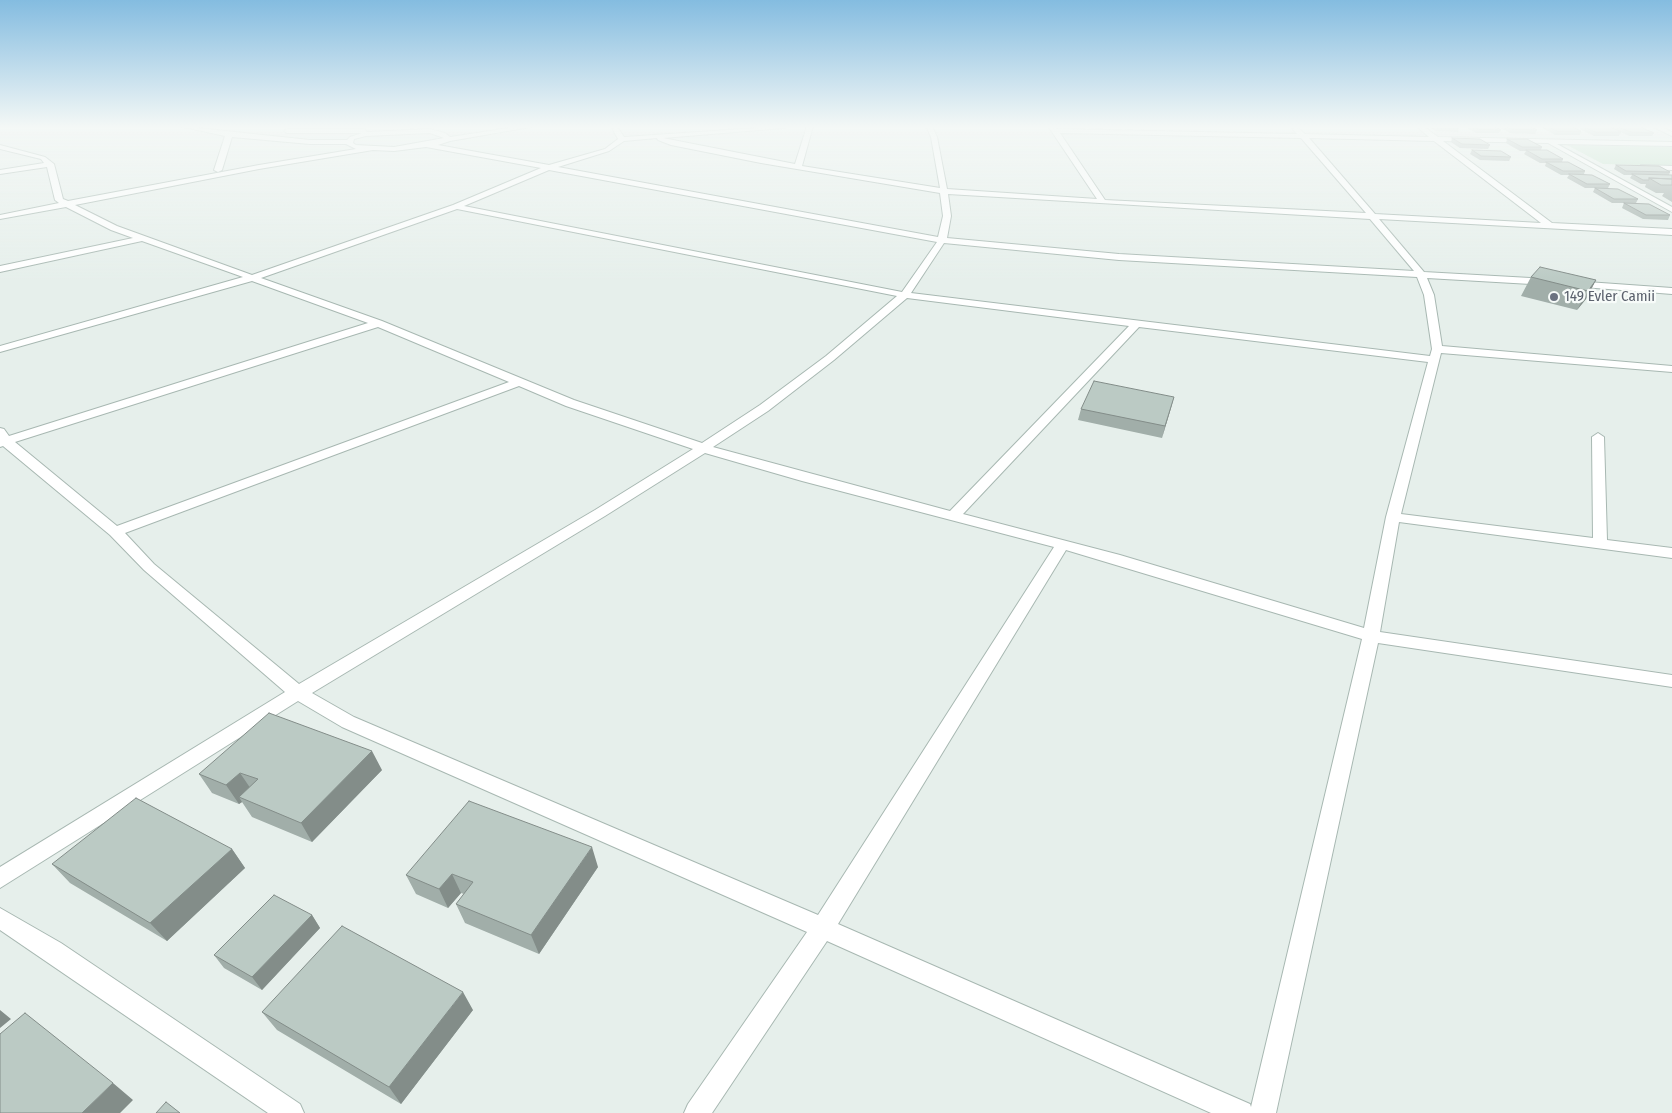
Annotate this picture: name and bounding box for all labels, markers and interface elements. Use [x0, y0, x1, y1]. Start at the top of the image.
place label: 149 Evler Camii [1564, 288, 1655, 306]
marker: 149 Evler Camii [1548, 291, 1560, 303]

